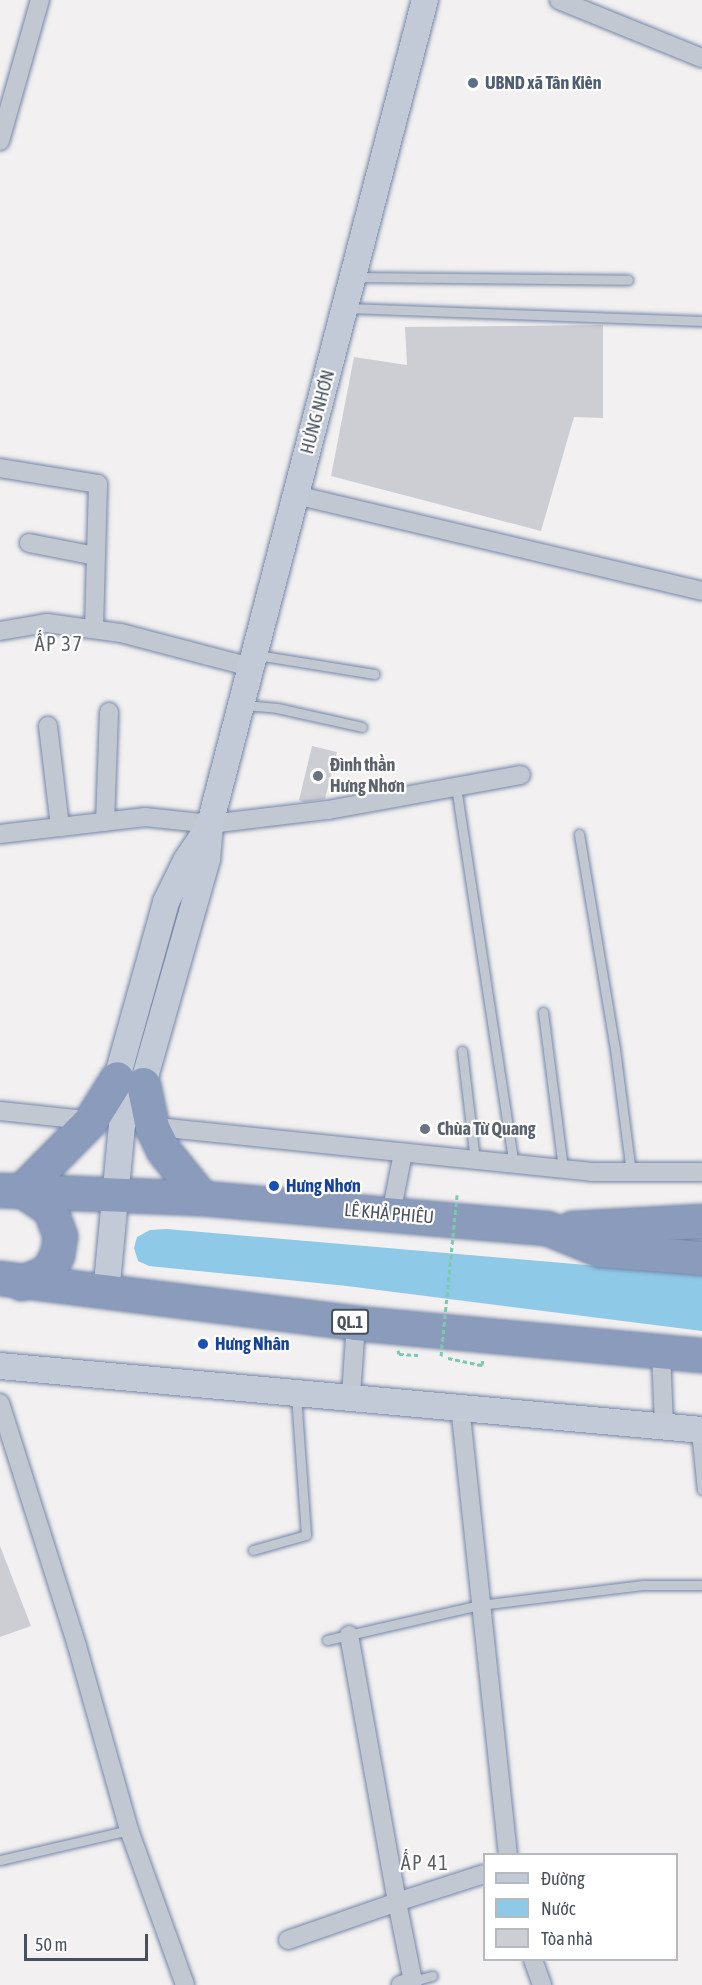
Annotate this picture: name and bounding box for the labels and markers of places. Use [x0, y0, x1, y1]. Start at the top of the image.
place label: UBND xã Tân Kiên [485, 72, 601, 94]
marker: UBND xã Tân Kiên [466, 76, 480, 90]
place label: Đình thần Hưng Nhơn [330, 755, 405, 798]
marker: Đình thần Hưng Nhơn [311, 769, 325, 783]
place label: Chùa Từ Quang [437, 1118, 536, 1140]
marker: Chùa Từ Quang [418, 1122, 432, 1136]
place label: Hưng Nhơn [286, 1175, 361, 1197]
marker: Hưng Nhơn [267, 1179, 281, 1193]
place label: Hưng Nhân [215, 1333, 290, 1355]
marker: Hưng Nhân [196, 1337, 210, 1351]

